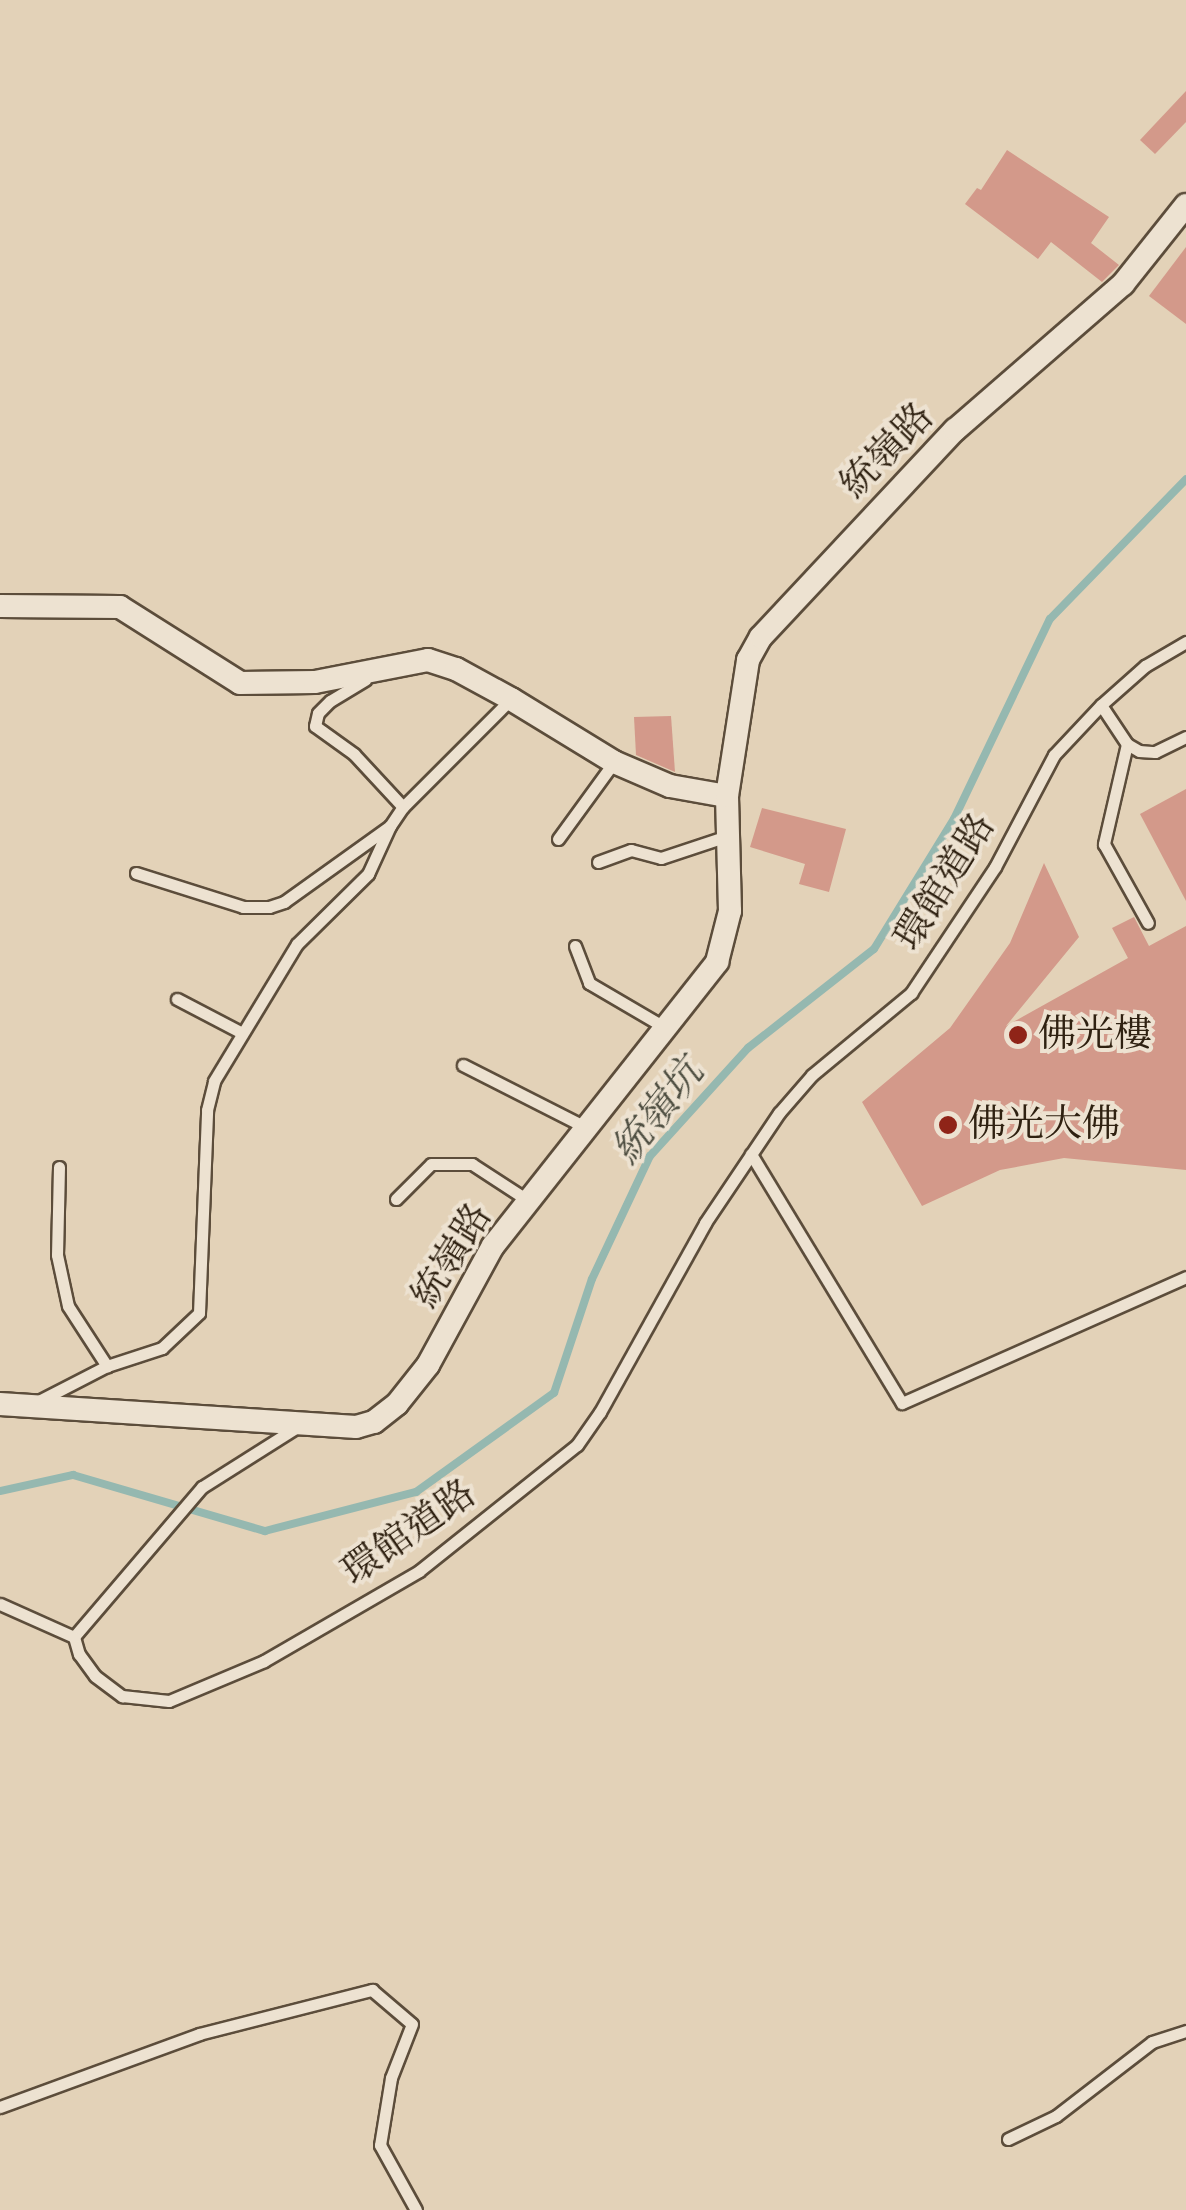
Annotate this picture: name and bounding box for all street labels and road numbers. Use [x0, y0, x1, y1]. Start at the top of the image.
street label: 統嶺路 [831, 394, 943, 508]
street label: 環館道路 [885, 805, 1005, 959]
street label: 統嶺路 [402, 1196, 502, 1316]
street label: 環館道路 [334, 1471, 484, 1595]

